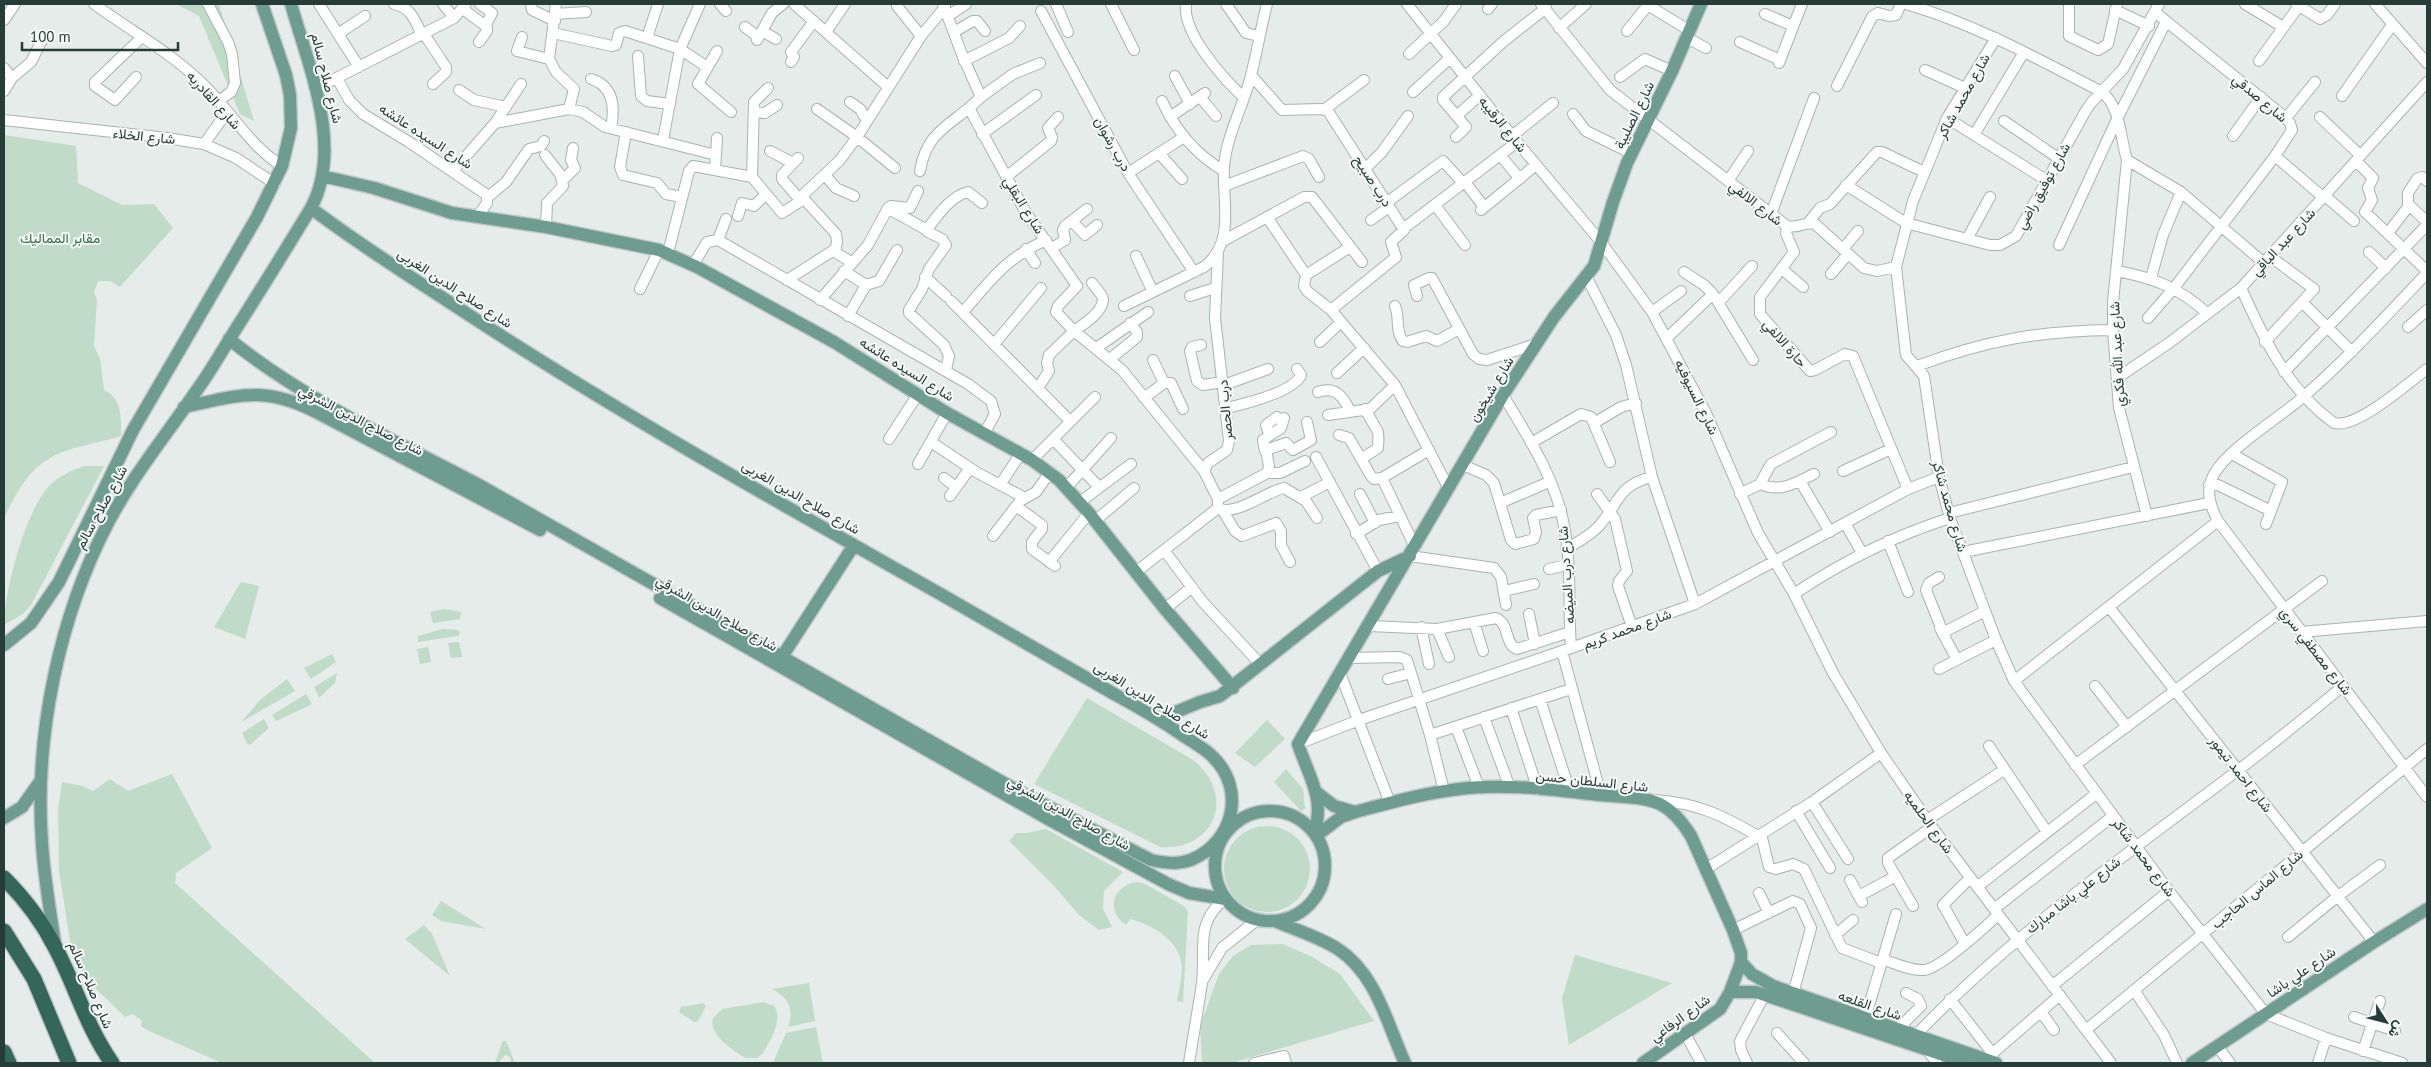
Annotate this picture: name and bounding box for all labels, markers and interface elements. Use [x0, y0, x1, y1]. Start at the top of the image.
scale bar [22, 20, 179, 52]
text: 100 m [30, 27, 71, 46]
street label: شارع صلاح سالم [305, 31, 347, 126]
street label: شارع محمد شاكر [1932, 50, 1996, 144]
street label: شارع القادريه [181, 67, 245, 134]
street label: شارع صدقي [2227, 70, 2291, 129]
street label: شارع الصليبة [1610, 78, 1660, 153]
street label: شارع الرقيبه [1473, 92, 1531, 157]
street label: شارع السيده عائشه [375, 99, 476, 175]
street label: درب رشوان [1091, 113, 1136, 175]
street label: شارع الخلاء [112, 124, 176, 150]
street label: شارع توفيق راضي [2012, 140, 2077, 234]
street label: درب صبيح [1348, 152, 1397, 212]
street label: شارع البقلي [997, 173, 1049, 239]
street label: شارع الالفي [1724, 176, 1786, 232]
street label: شارع عبد الباقي [2247, 204, 2321, 282]
park label: مقابر المماليك [20, 229, 100, 247]
street label: شارع صلاح الدين الغربى [393, 244, 516, 334]
street label: شارع عبد الله فكري [2105, 301, 2132, 407]
street label: حارة الالفي [1757, 315, 1811, 373]
street label: شارع السيده عائشه [855, 333, 958, 407]
street label: شارع شيخون [1464, 353, 1519, 426]
street label: شارع السيوفيه [1669, 356, 1723, 439]
street label: درب الحصر [1213, 379, 1237, 442]
street label: شارع صلاح الدين الشرقي [294, 381, 426, 462]
street label: شارع صلاح الدين الغربى [738, 456, 863, 540]
street label: شارع محمد شاكر [1926, 457, 1972, 554]
street label: شارع صلاح سالم [71, 462, 133, 553]
street label: شارع درب الميضه [1554, 525, 1580, 624]
street label: شارع صلاح الدين الشرقي [651, 571, 781, 658]
street label: شارع مصطفي سري [2274, 603, 2356, 701]
street label: شارع محمد كريم [1580, 605, 1674, 655]
street label: شارع صلاح الدين الغربى [1090, 657, 1213, 745]
street label: شارع احمد تيمور [2203, 731, 2276, 817]
street label: شارع السلطان حسن [1535, 766, 1649, 798]
street label: شارع صلاح الدين الشرقي [1003, 772, 1134, 857]
street label: شارع الحلميه [1898, 787, 1958, 858]
street label: شارع محمد شاكر [2106, 813, 2180, 901]
street label: شارع الماس الحاجب [2208, 845, 2308, 934]
street label: شارع علي باشا مبارك [2022, 853, 2126, 940]
street label: شارع صلاح سالم [63, 939, 117, 1032]
street label: شارع علي باشا [2263, 942, 2340, 1004]
street label: شارع القلعه [1835, 986, 1904, 1026]
street label: شارع الرفاعي [1646, 990, 1715, 1048]
north arrow [2361, 997, 2411, 1047]
text: ش [2384, 1018, 2409, 1042]

